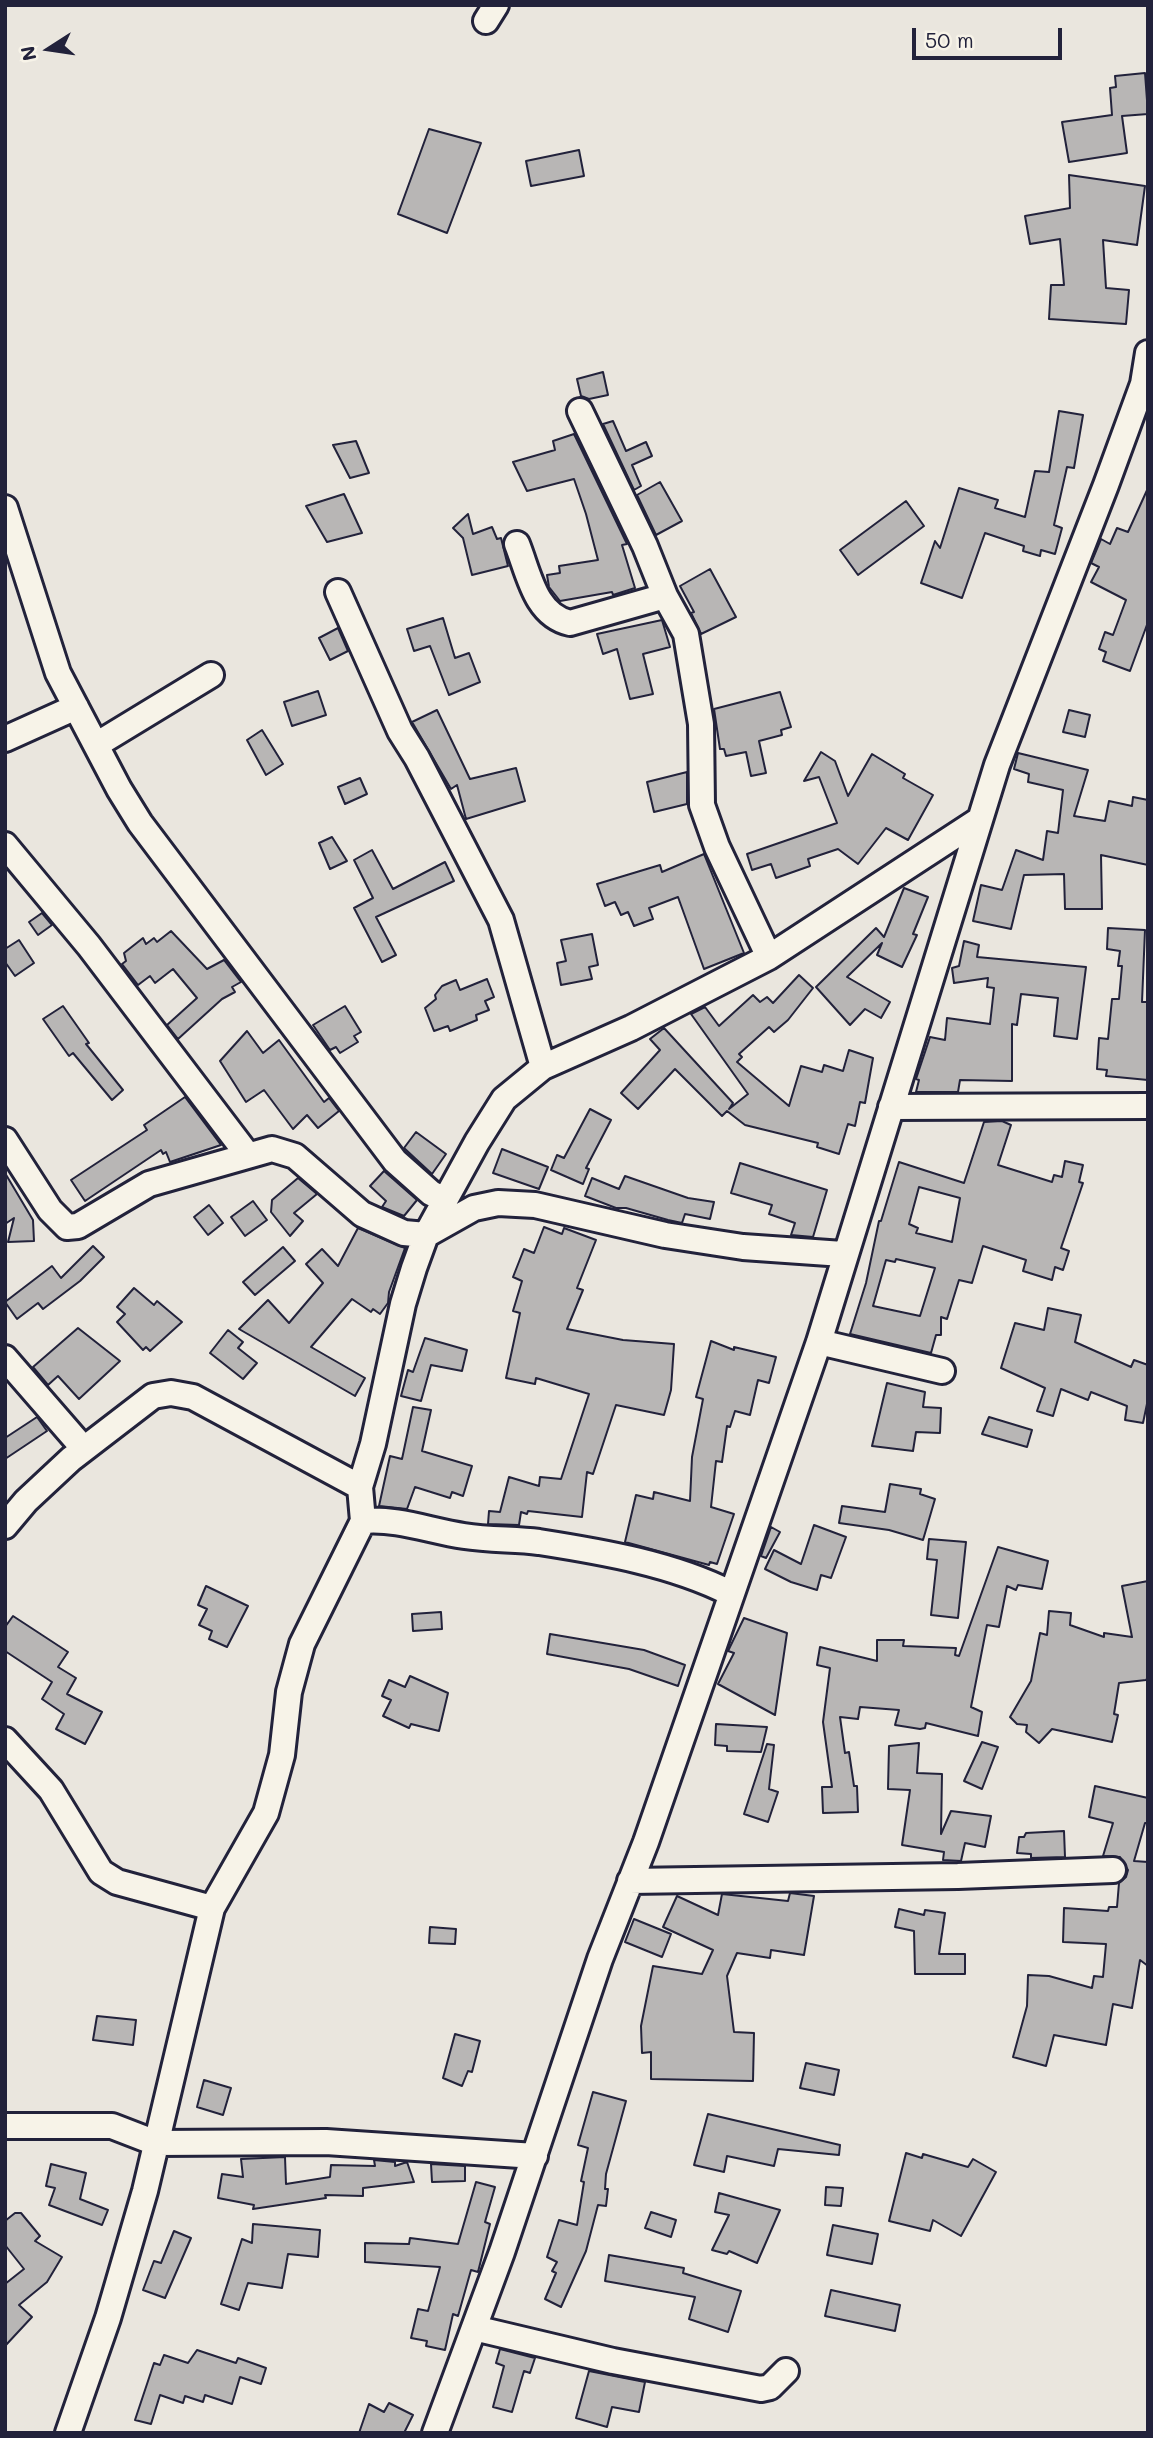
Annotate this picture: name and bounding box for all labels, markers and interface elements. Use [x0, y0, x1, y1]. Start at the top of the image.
north arrow [14, 14, 84, 84]
scale bar [915, 14, 1066, 58]
text: 50 m [925, 26, 974, 53]
text: N [14, 44, 42, 63]

